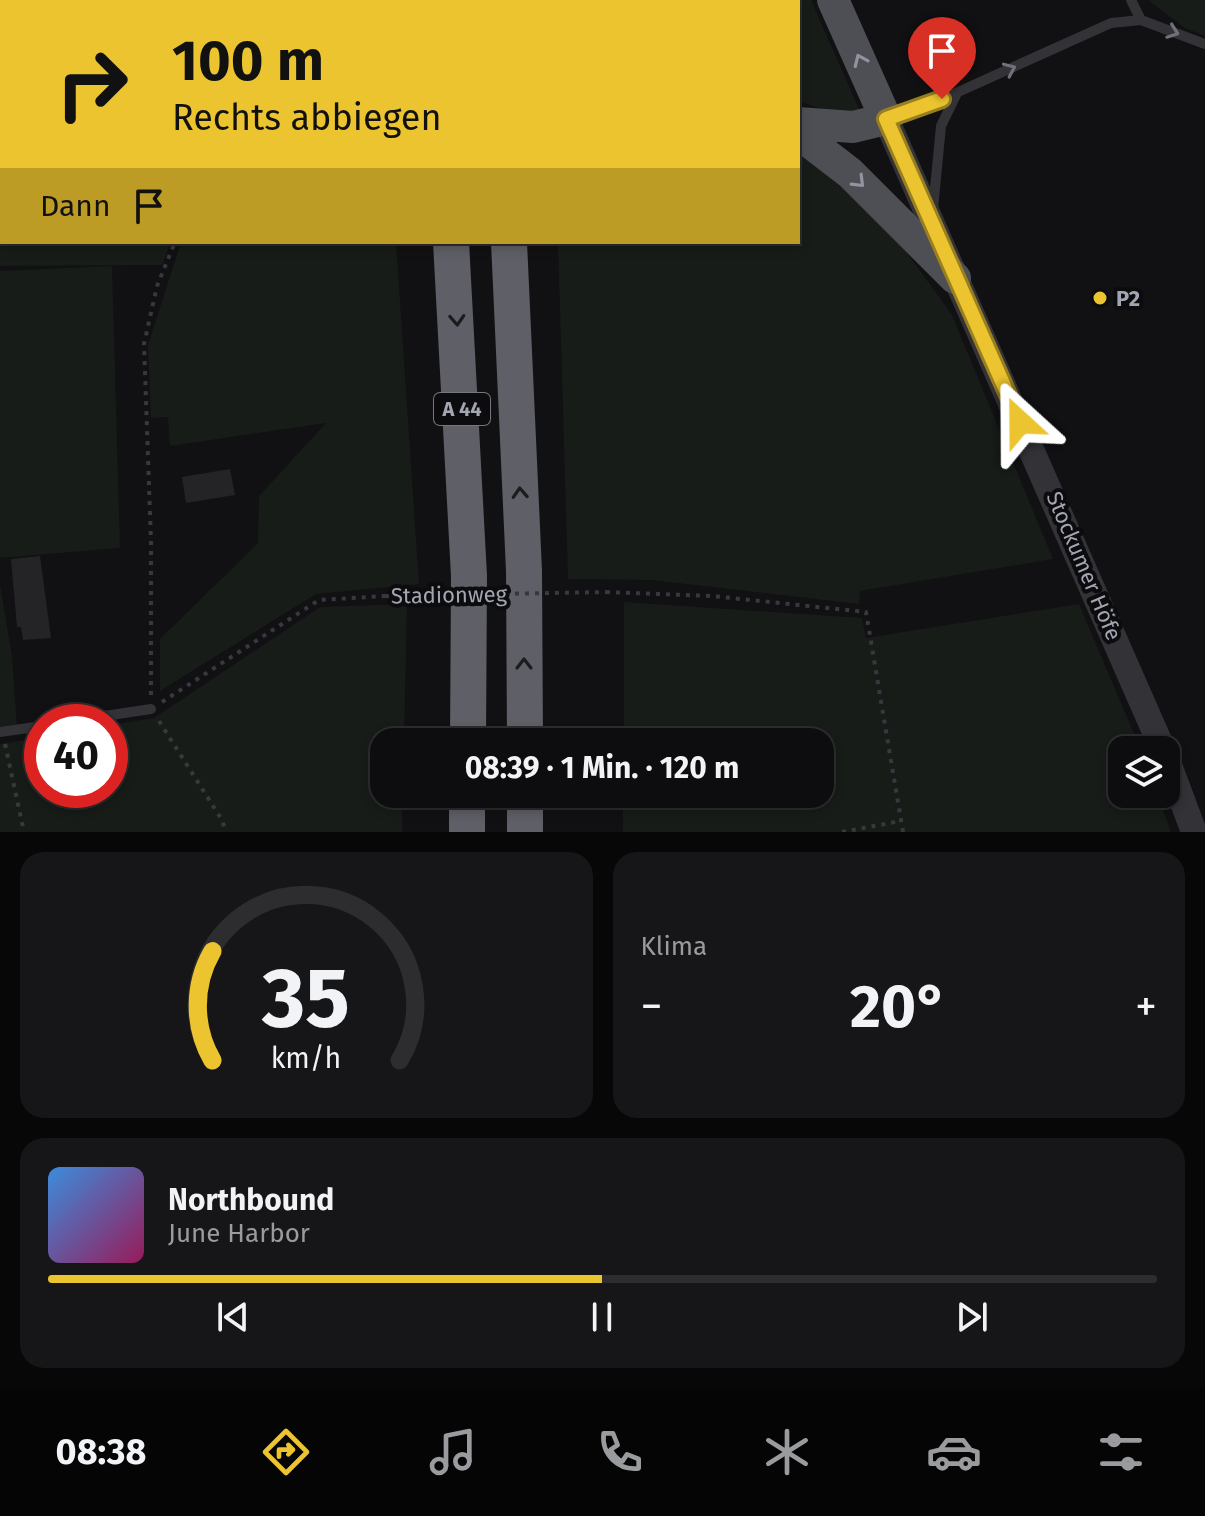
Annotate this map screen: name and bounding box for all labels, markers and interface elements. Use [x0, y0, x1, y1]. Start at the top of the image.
pin [908, 17, 976, 99]
one-way arrow [1165, 22, 1179, 39]
text: 100 m [172, 28, 324, 95]
icon: arrive [920, 29, 964, 73]
icon: right [40, 32, 144, 136]
one-way arrow [854, 54, 870, 68]
one-way arrow [1002, 62, 1017, 78]
text: Rechts abbiegen [172, 96, 442, 140]
one-way arrow [850, 173, 864, 187]
icon: arrive [127, 184, 171, 228]
text: Dann [40, 188, 111, 224]
place label: P2 [1116, 285, 1140, 312]
marker: P2 [1091, 289, 1109, 307]
one-way arrow [449, 314, 466, 327]
position arrow [978, 380, 1062, 464]
road number: A 44 [434, 393, 490, 425]
one-way arrow [512, 486, 529, 499]
street label: Stockumer Höfe [1041, 488, 1127, 644]
street label: Stadionweg [391, 580, 508, 610]
one-way arrow [515, 657, 533, 670]
speed limit sign: 40 [24, 704, 128, 808]
map controls [1108, 736, 1180, 808]
button: layers [1108, 736, 1180, 808]
text: 08:39 · 1 Min. · 120 m [465, 750, 739, 786]
text: Klima [641, 931, 707, 962]
text: 35 [261, 949, 350, 1049]
text: 20° [850, 971, 947, 1043]
text: − [641, 980, 663, 1033]
text: + [1135, 980, 1157, 1033]
text: km/h [271, 1041, 342, 1076]
text: Northbound [168, 1182, 334, 1218]
text: June Harbor [168, 1218, 310, 1249]
icon: previous [211, 1295, 255, 1339]
icon: pause [580, 1295, 624, 1339]
icon: next [950, 1295, 994, 1339]
icon: directions [258, 1424, 314, 1480]
icon: music [425, 1424, 481, 1480]
icon: phone [592, 1424, 648, 1480]
icon: climate [759, 1424, 815, 1480]
icon: car [926, 1424, 982, 1480]
icon: filters [1093, 1424, 1149, 1480]
text: 08:38 [56, 1430, 146, 1474]

